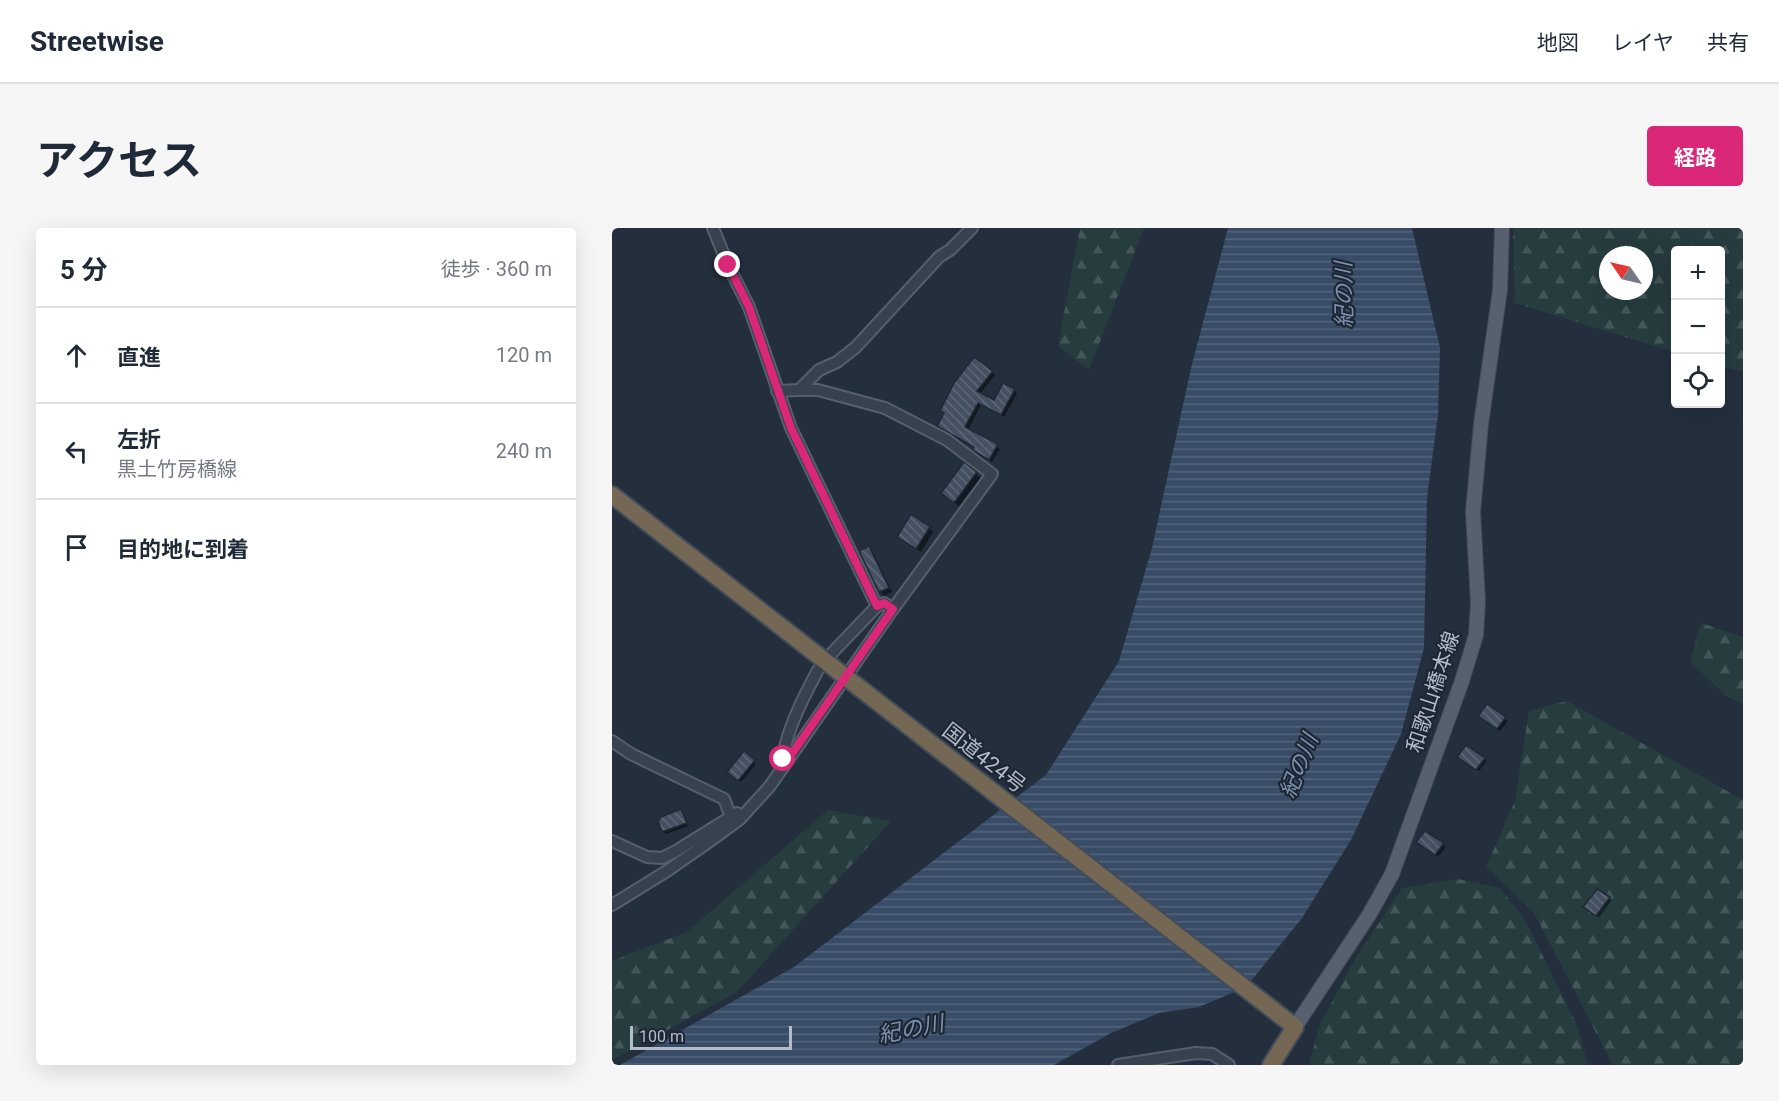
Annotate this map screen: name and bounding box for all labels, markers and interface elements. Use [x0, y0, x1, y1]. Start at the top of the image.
text: Streetwise [30, 25, 164, 58]
text: 地図 [1537, 31, 1579, 55]
text: レイヤ [1612, 31, 1674, 55]
text: 共有 [1707, 31, 1749, 55]
button: 経路 [1647, 126, 1743, 186]
text: アクセス [36, 136, 202, 185]
north arrow [1599, 246, 1653, 300]
map controls [1671, 246, 1725, 408]
button: + [1671, 246, 1725, 300]
route end [714, 251, 740, 277]
text: 5 分 [60, 255, 107, 285]
text: 徒歩 · 360 m [441, 257, 552, 281]
water label: 紀の川 [1331, 260, 1357, 328]
button: − [1671, 300, 1725, 354]
icon: ahead [60, 339, 93, 372]
text: 120 m [496, 343, 552, 367]
text: 直進 [117, 345, 161, 370]
button: locate [1671, 354, 1725, 408]
text: 左折 [117, 427, 161, 452]
icon: left [60, 435, 93, 468]
text: 240 m [496, 439, 552, 463]
text: 黒土竹房橋線 [117, 457, 237, 481]
icon: arrive [60, 531, 93, 564]
text: 目的地に到着 [117, 537, 249, 562]
street label: 和歌山橋本線 [1402, 628, 1464, 756]
street label: 国道424号 [938, 718, 1030, 798]
water label: 紀の川 [1275, 729, 1324, 801]
route start [769, 745, 795, 771]
water label: 紀の川 [876, 1010, 948, 1048]
scale bar [630, 1023, 792, 1050]
text: 100 m [639, 1027, 684, 1046]

